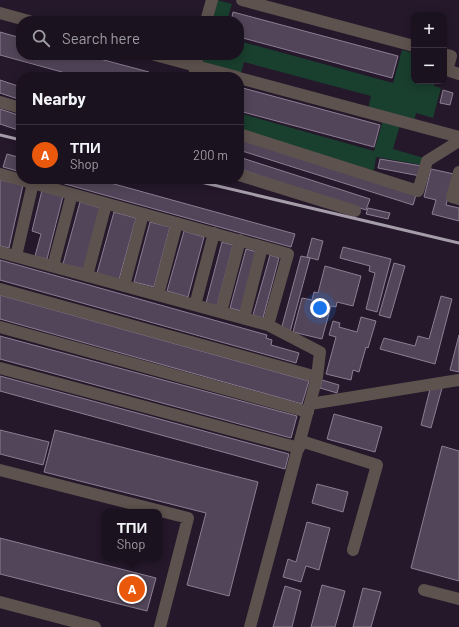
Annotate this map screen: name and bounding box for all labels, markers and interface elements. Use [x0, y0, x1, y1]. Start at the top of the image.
map controls [411, 12, 447, 84]
button: + [411, 12, 447, 48]
search box [16, 16, 244, 60]
icon: search [30, 27, 52, 49]
text: Search here [62, 29, 140, 47]
button: − [411, 48, 447, 84]
text: Nearby [32, 88, 86, 108]
text: ТПИ [70, 138, 101, 156]
text: A [41, 147, 49, 163]
text: 200 m [193, 147, 228, 163]
text: Shop [70, 156, 99, 172]
your location [310, 298, 330, 318]
popup [102, 509, 162, 561]
text: ТПИ [117, 518, 147, 536]
text: Shop [117, 536, 145, 552]
pin: A [119, 574, 145, 604]

